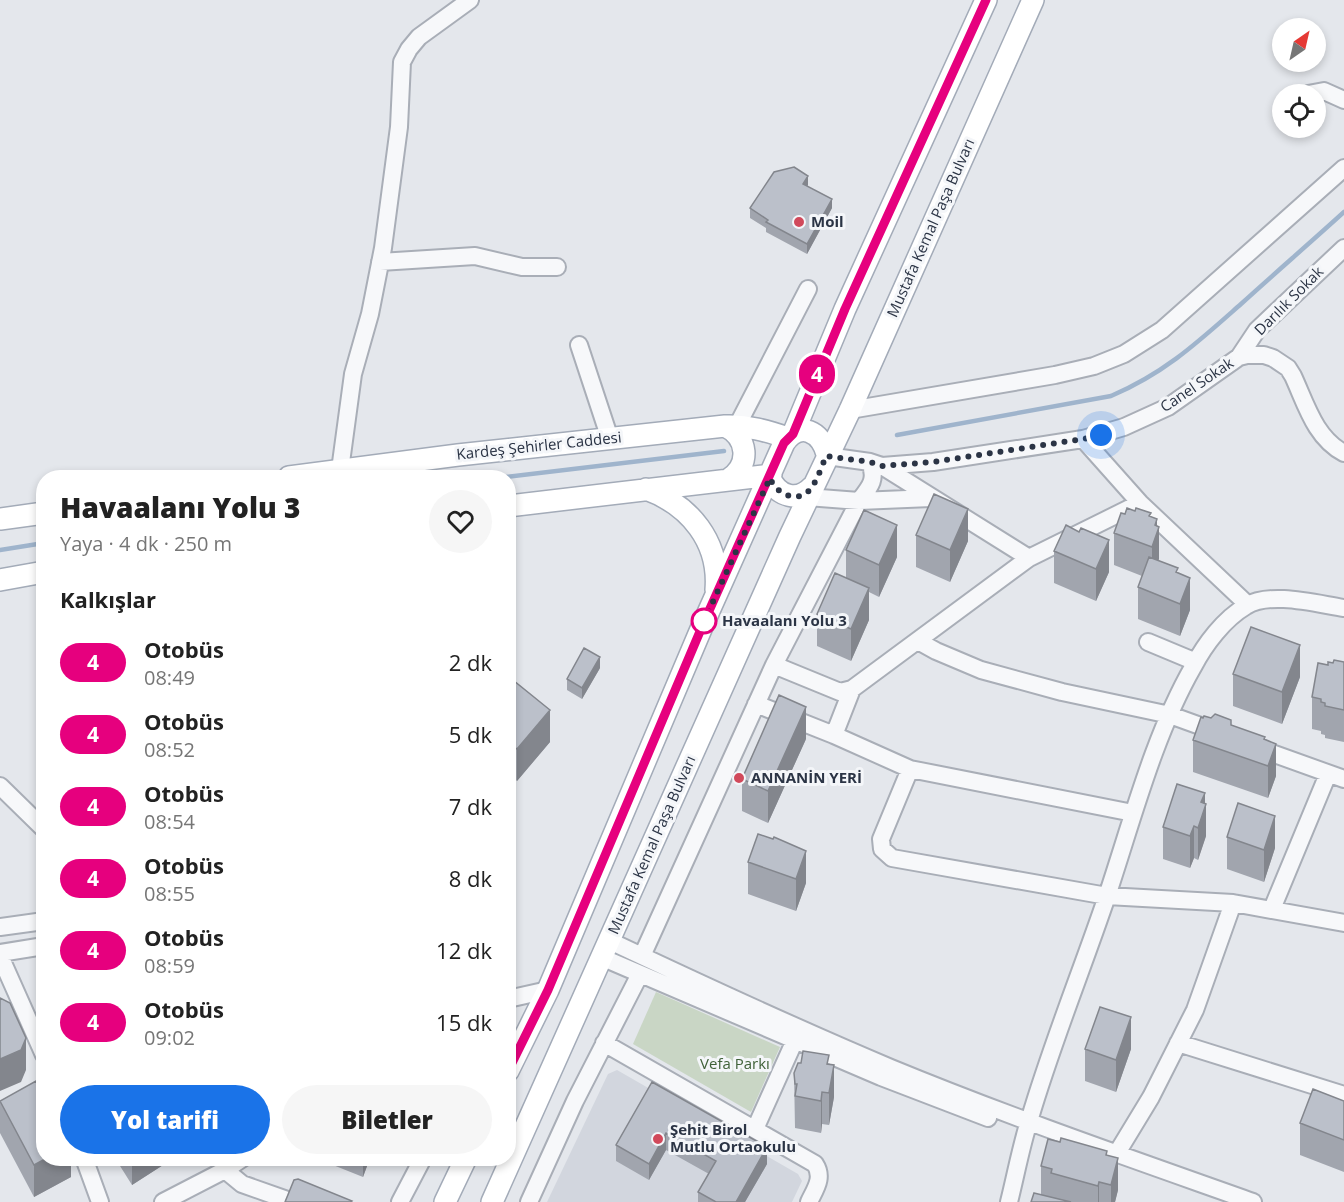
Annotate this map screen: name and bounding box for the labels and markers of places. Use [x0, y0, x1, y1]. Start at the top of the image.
place label: Moil [811, 211, 844, 231]
marker: Moil [792, 215, 806, 229]
marker: Havaalanı Yolu 3 [691, 608, 717, 634]
place label: Havaalanı Yolu 3 [722, 610, 847, 630]
place label: ANNANİN YERİ [751, 767, 862, 787]
marker: ANNANİN YERİ [732, 771, 746, 785]
place label: Şehit Birol Mutlu Ortaokulu [670, 1119, 796, 1156]
marker: Şehit Birol Mutlu Ortaokulu [651, 1132, 665, 1146]

